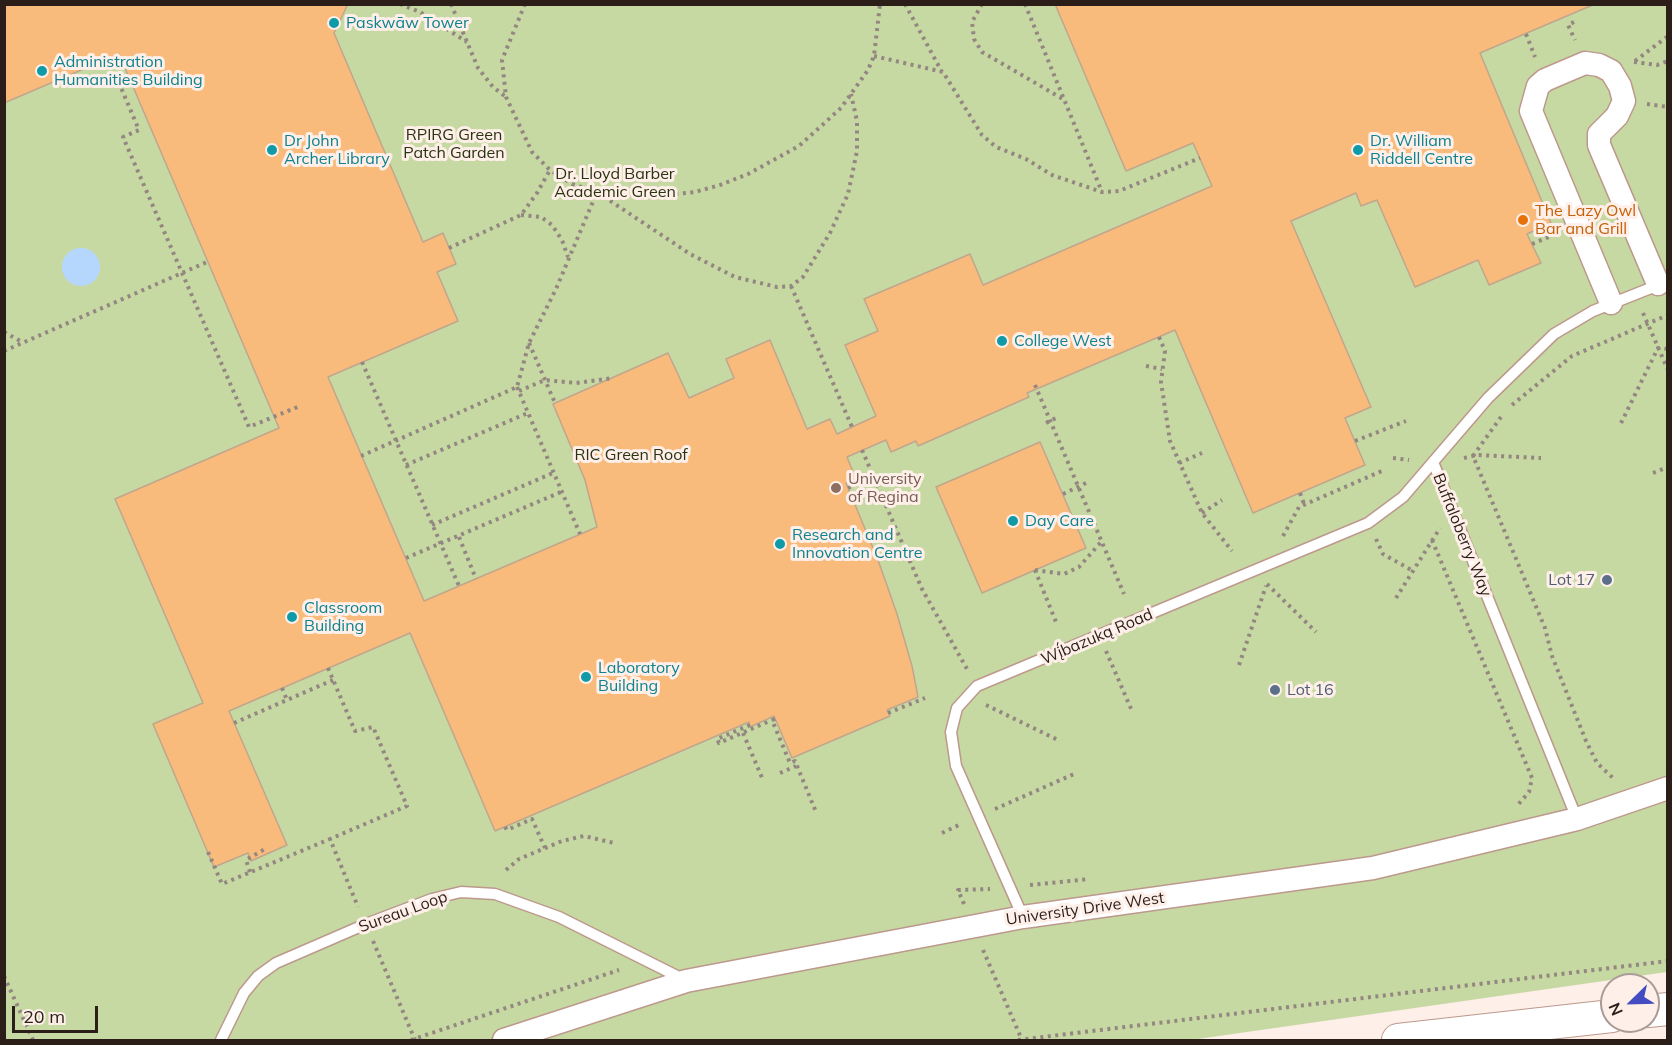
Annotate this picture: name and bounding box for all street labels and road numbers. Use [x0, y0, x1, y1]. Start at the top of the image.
street label: Buffaloberry Way [1429, 471, 1495, 599]
street label: Wį́bazuką Road [1038, 605, 1156, 669]
street label: Sureau Loop [356, 887, 450, 937]
street label: University Drive West [1005, 888, 1165, 930]

